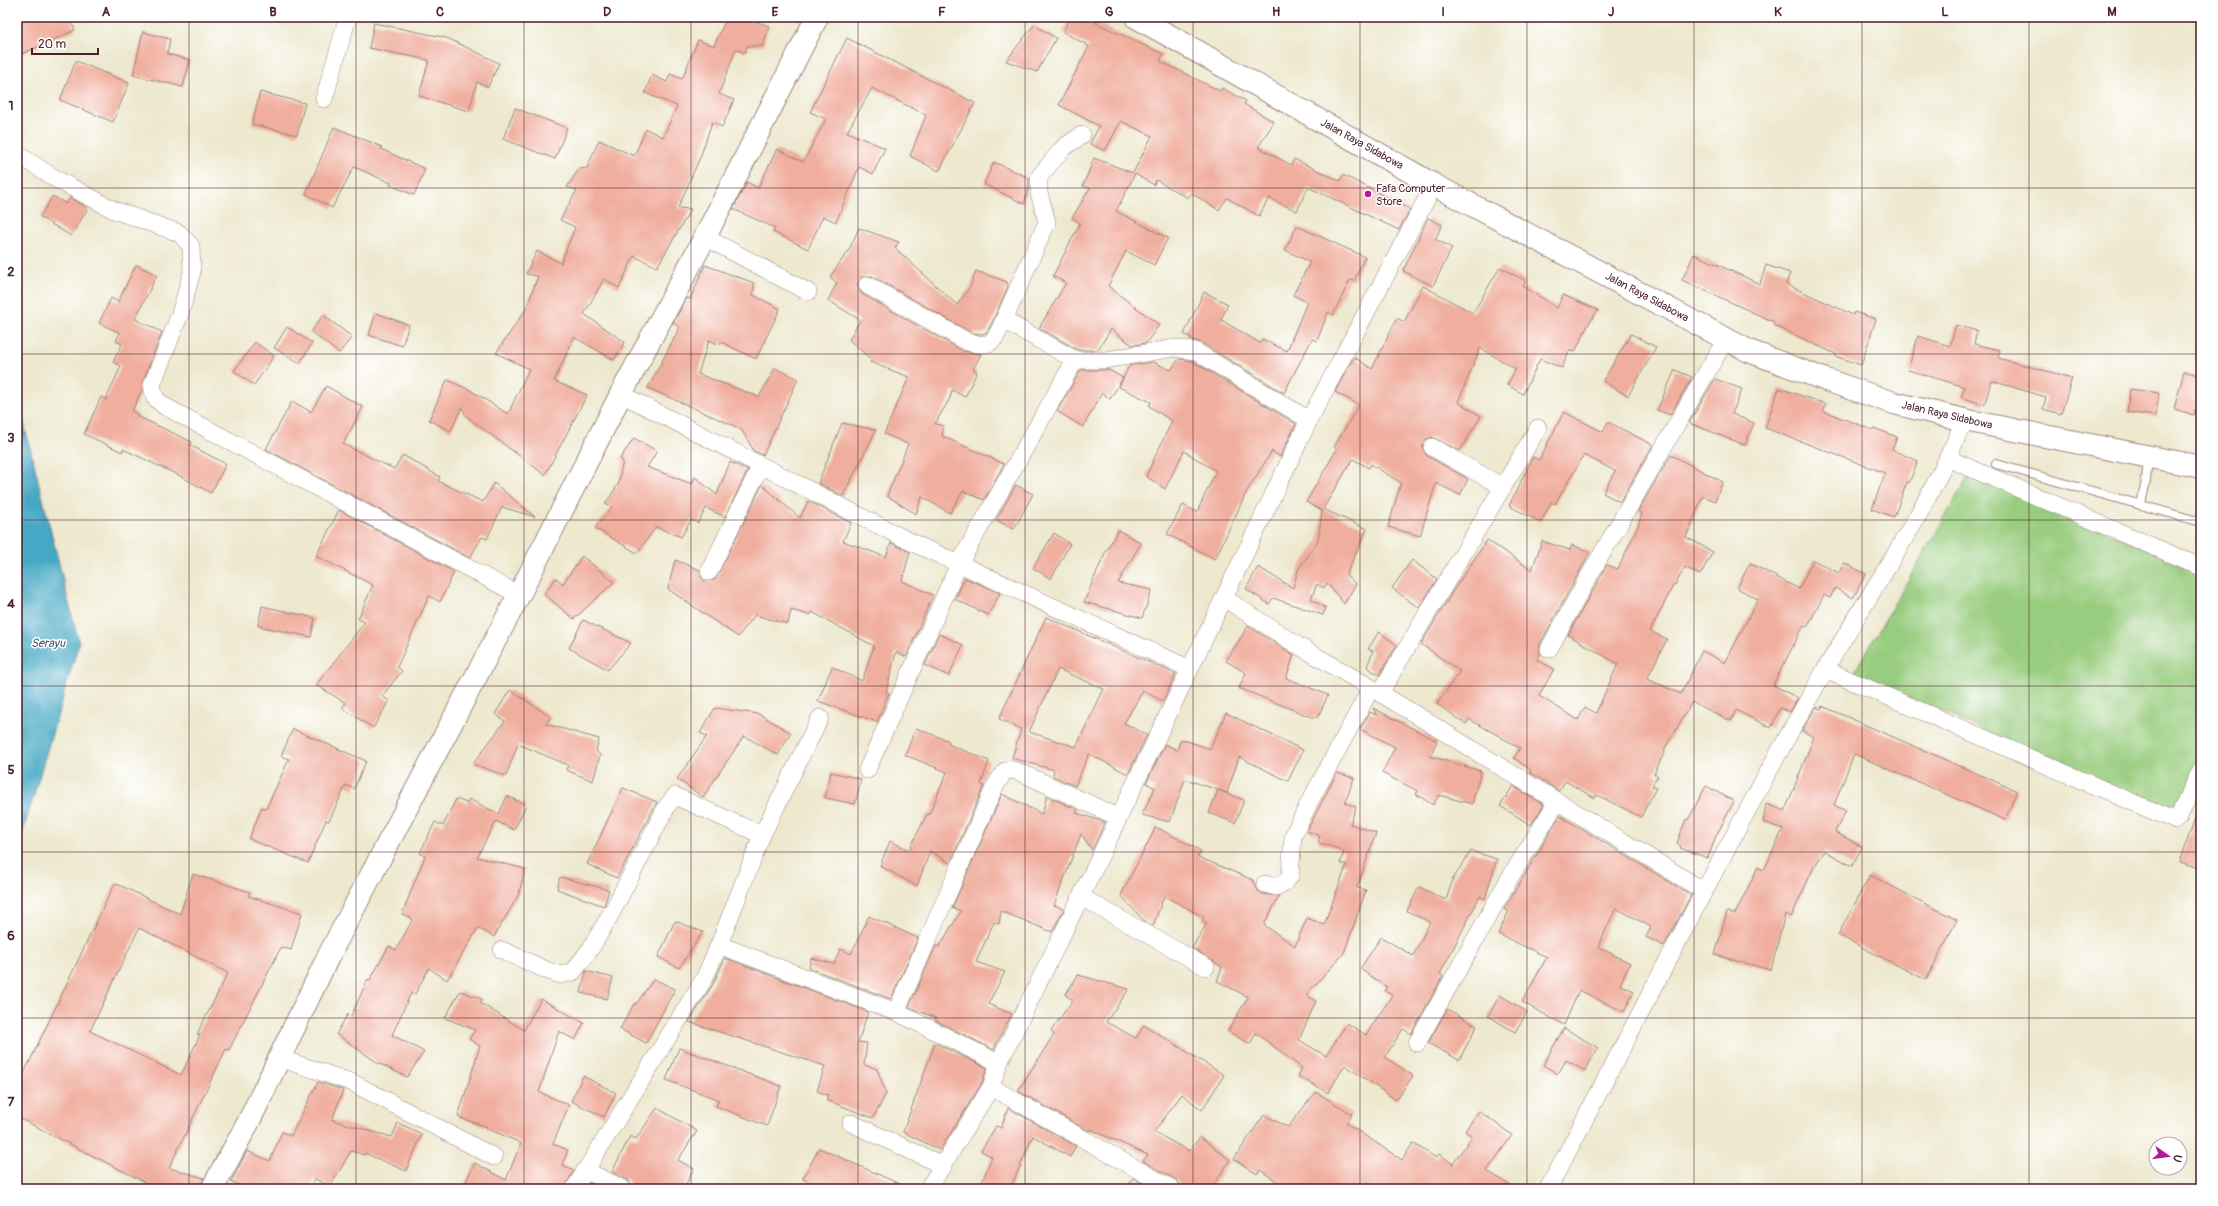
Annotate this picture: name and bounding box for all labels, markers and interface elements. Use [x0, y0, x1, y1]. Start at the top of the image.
text: A [102, 4, 111, 20]
text: B [269, 4, 277, 20]
text: C [436, 4, 444, 20]
text: D [603, 4, 611, 20]
text: E [772, 4, 779, 20]
text: F [938, 4, 946, 20]
text: G [1105, 4, 1114, 20]
text: H [1272, 4, 1280, 20]
text: I [1441, 4, 1445, 20]
text: J [1608, 4, 1614, 20]
text: K [1774, 4, 1782, 20]
text: L [1941, 4, 1949, 20]
text: M [2107, 4, 2117, 20]
scale bar [32, 30, 98, 56]
text: 20 m [38, 37, 67, 52]
text: 1 [8, 98, 14, 114]
street label: Jalan Raya Sidabowa [1318, 116, 1406, 172]
place label: Fafa Computer Store [1376, 182, 1445, 208]
marker: Fafa Computer Store [1363, 189, 1373, 199]
text: 2 [7, 264, 15, 280]
street label: Jalan Raya Sidabowa [1603, 270, 1691, 324]
street label: Jalan Raya Sidabowa [1900, 398, 1994, 432]
text: 3 [7, 430, 15, 446]
text: 4 [7, 596, 15, 612]
water label: Serayu [31, 636, 66, 651]
text: 5 [7, 762, 15, 778]
text: 6 [7, 928, 15, 944]
text: 7 [8, 1094, 15, 1110]
north arrow [2148, 1136, 2188, 1176]
text: U [2170, 1153, 2184, 1163]

